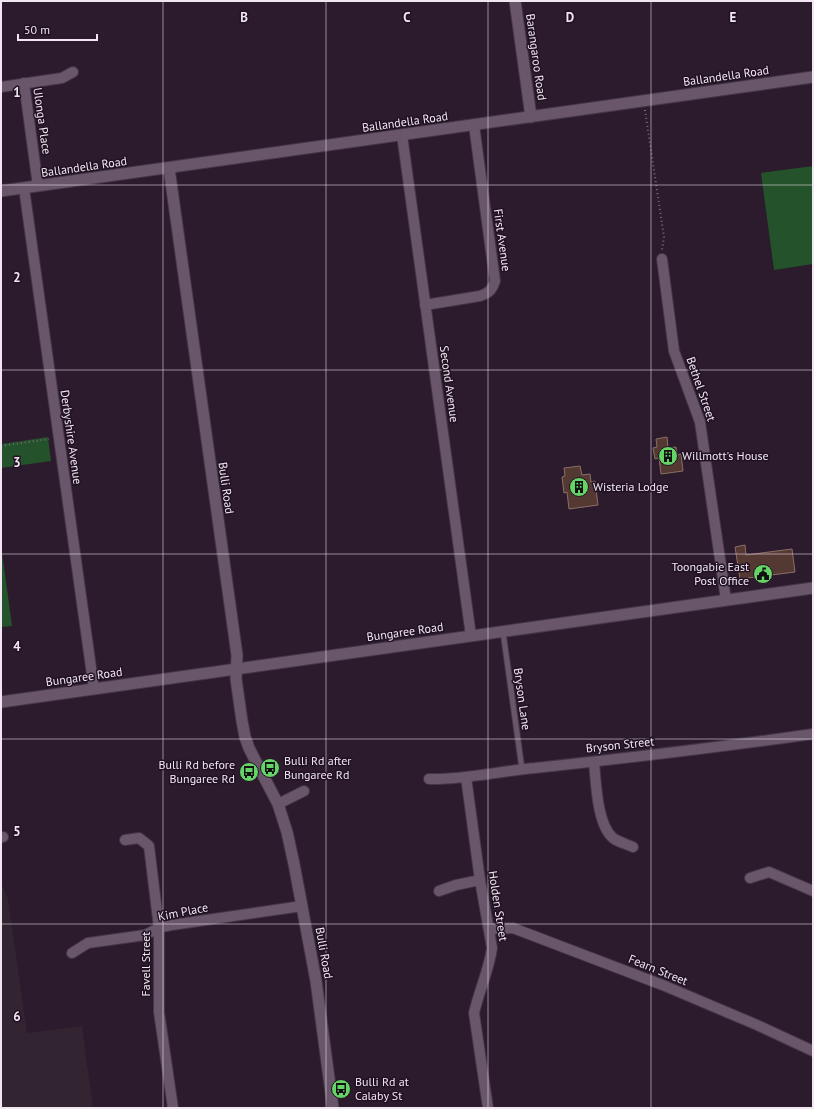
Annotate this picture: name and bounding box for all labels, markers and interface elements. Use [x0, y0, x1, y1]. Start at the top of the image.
text: B [240, 9, 248, 26]
text: C [403, 9, 411, 26]
text: D [566, 9, 574, 26]
text: E [730, 9, 737, 26]
street label: Barangaroo Road [523, 13, 550, 101]
scale bar [18, 16, 97, 42]
text: 50 m [24, 22, 50, 37]
street label: Ballandella Road [682, 62, 770, 89]
text: 1 [13, 84, 21, 101]
street label: Ulonga Place [30, 87, 55, 155]
street label: Ballandella Road [361, 108, 449, 135]
street label: Ballandella Road [40, 153, 128, 180]
street label: First Avenue [491, 208, 514, 272]
text: 2 [13, 269, 21, 286]
street label: Second Avenue [437, 345, 462, 423]
street label: Bethel Street [683, 355, 720, 423]
street label: Derbyshire Avenue [57, 389, 86, 485]
building icon: Willmott's House [657, 445, 679, 467]
place label: Willmott's House [682, 448, 769, 463]
text: 3 [13, 454, 21, 471]
street label: Bulli Road [215, 461, 238, 515]
building icon: Wisteria Lodge [568, 476, 590, 498]
place label: Wisteria Lodge [593, 479, 669, 494]
place label: Toongabie East Post Office [672, 559, 749, 588]
public building icon: Toongabie East Post Office [752, 563, 774, 585]
street label: Bungaree Road [366, 619, 444, 644]
text: 4 [13, 638, 21, 655]
street label: Bungaree Road [45, 664, 123, 689]
street label: Bryson Lane [511, 667, 534, 731]
street label: Bryson Street [585, 733, 655, 756]
place label: Bulli Rd after Bungaree Rd [284, 753, 351, 782]
place label: Bulli Rd before Bungaree Rd [158, 757, 235, 786]
bus stop icon: Bulli Rd after Bungaree Rd [259, 757, 281, 779]
bus stop icon: Bulli Rd before Bungaree Rd [238, 761, 260, 783]
text: 5 [13, 823, 21, 840]
street label: Holden Street [486, 870, 511, 942]
street label: Kim Place [156, 899, 209, 924]
street label: Bulli Road [313, 926, 336, 980]
street label: Favell Street [138, 932, 153, 996]
street label: Fearn Street [626, 951, 690, 988]
text: 6 [13, 1008, 21, 1025]
place label: Bulli Rd at Calaby St [355, 1074, 409, 1103]
bus stop icon: Bulli Rd at Calaby St [330, 1078, 352, 1100]

